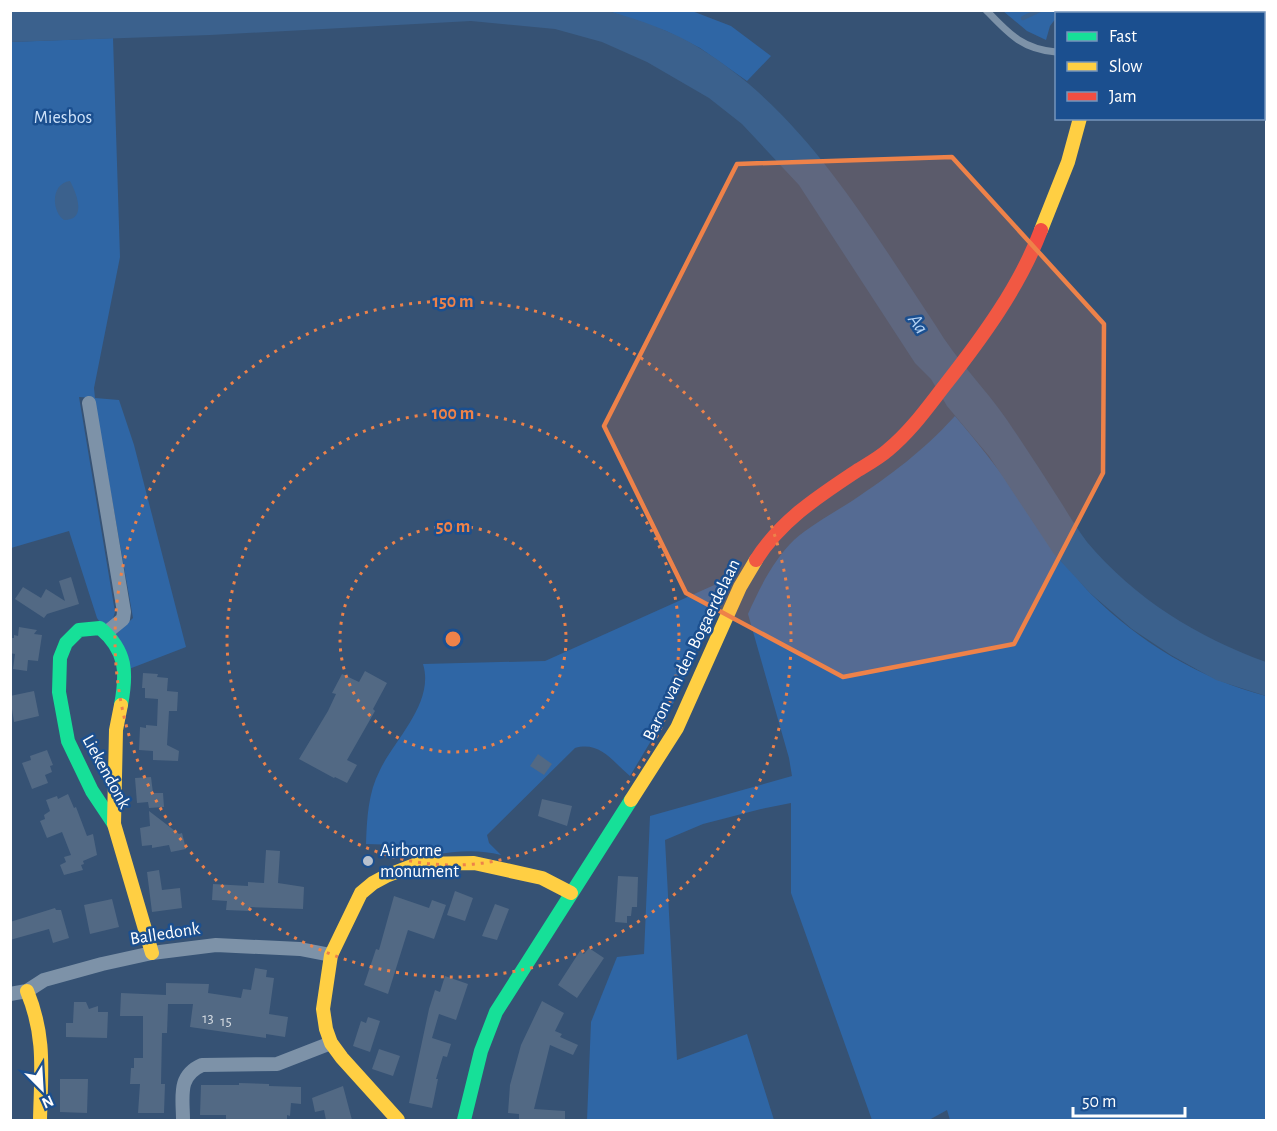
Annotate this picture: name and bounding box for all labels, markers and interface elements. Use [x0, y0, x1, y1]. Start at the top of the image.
legend [1055, 12, 1265, 120]
text: Fast [1109, 28, 1137, 46]
text: Slow [1109, 58, 1142, 76]
text: Jam [1109, 88, 1137, 106]
park label: Miesbos [34, 109, 92, 127]
text: 150 m [433, 293, 473, 311]
water label: Aa [904, 310, 932, 338]
text: 100 m [432, 405, 474, 423]
text: 50 m [436, 518, 470, 536]
street label: Baron van den Bogaerdelaan [640, 557, 744, 743]
centre of rings [443, 629, 463, 649]
street label: Liekendonk [78, 732, 134, 813]
place label: Airborne monument [380, 842, 459, 881]
marker: Airborne monument [361, 854, 375, 868]
street label: Balledonk [129, 919, 202, 948]
house number: 13 [202, 1011, 214, 1026]
house number: 15 [220, 1014, 232, 1029]
north arrow [12, 1059, 72, 1119]
scale bar [1073, 1080, 1186, 1118]
text: N [39, 1092, 56, 1111]
text: 50 m [1082, 1093, 1116, 1111]

